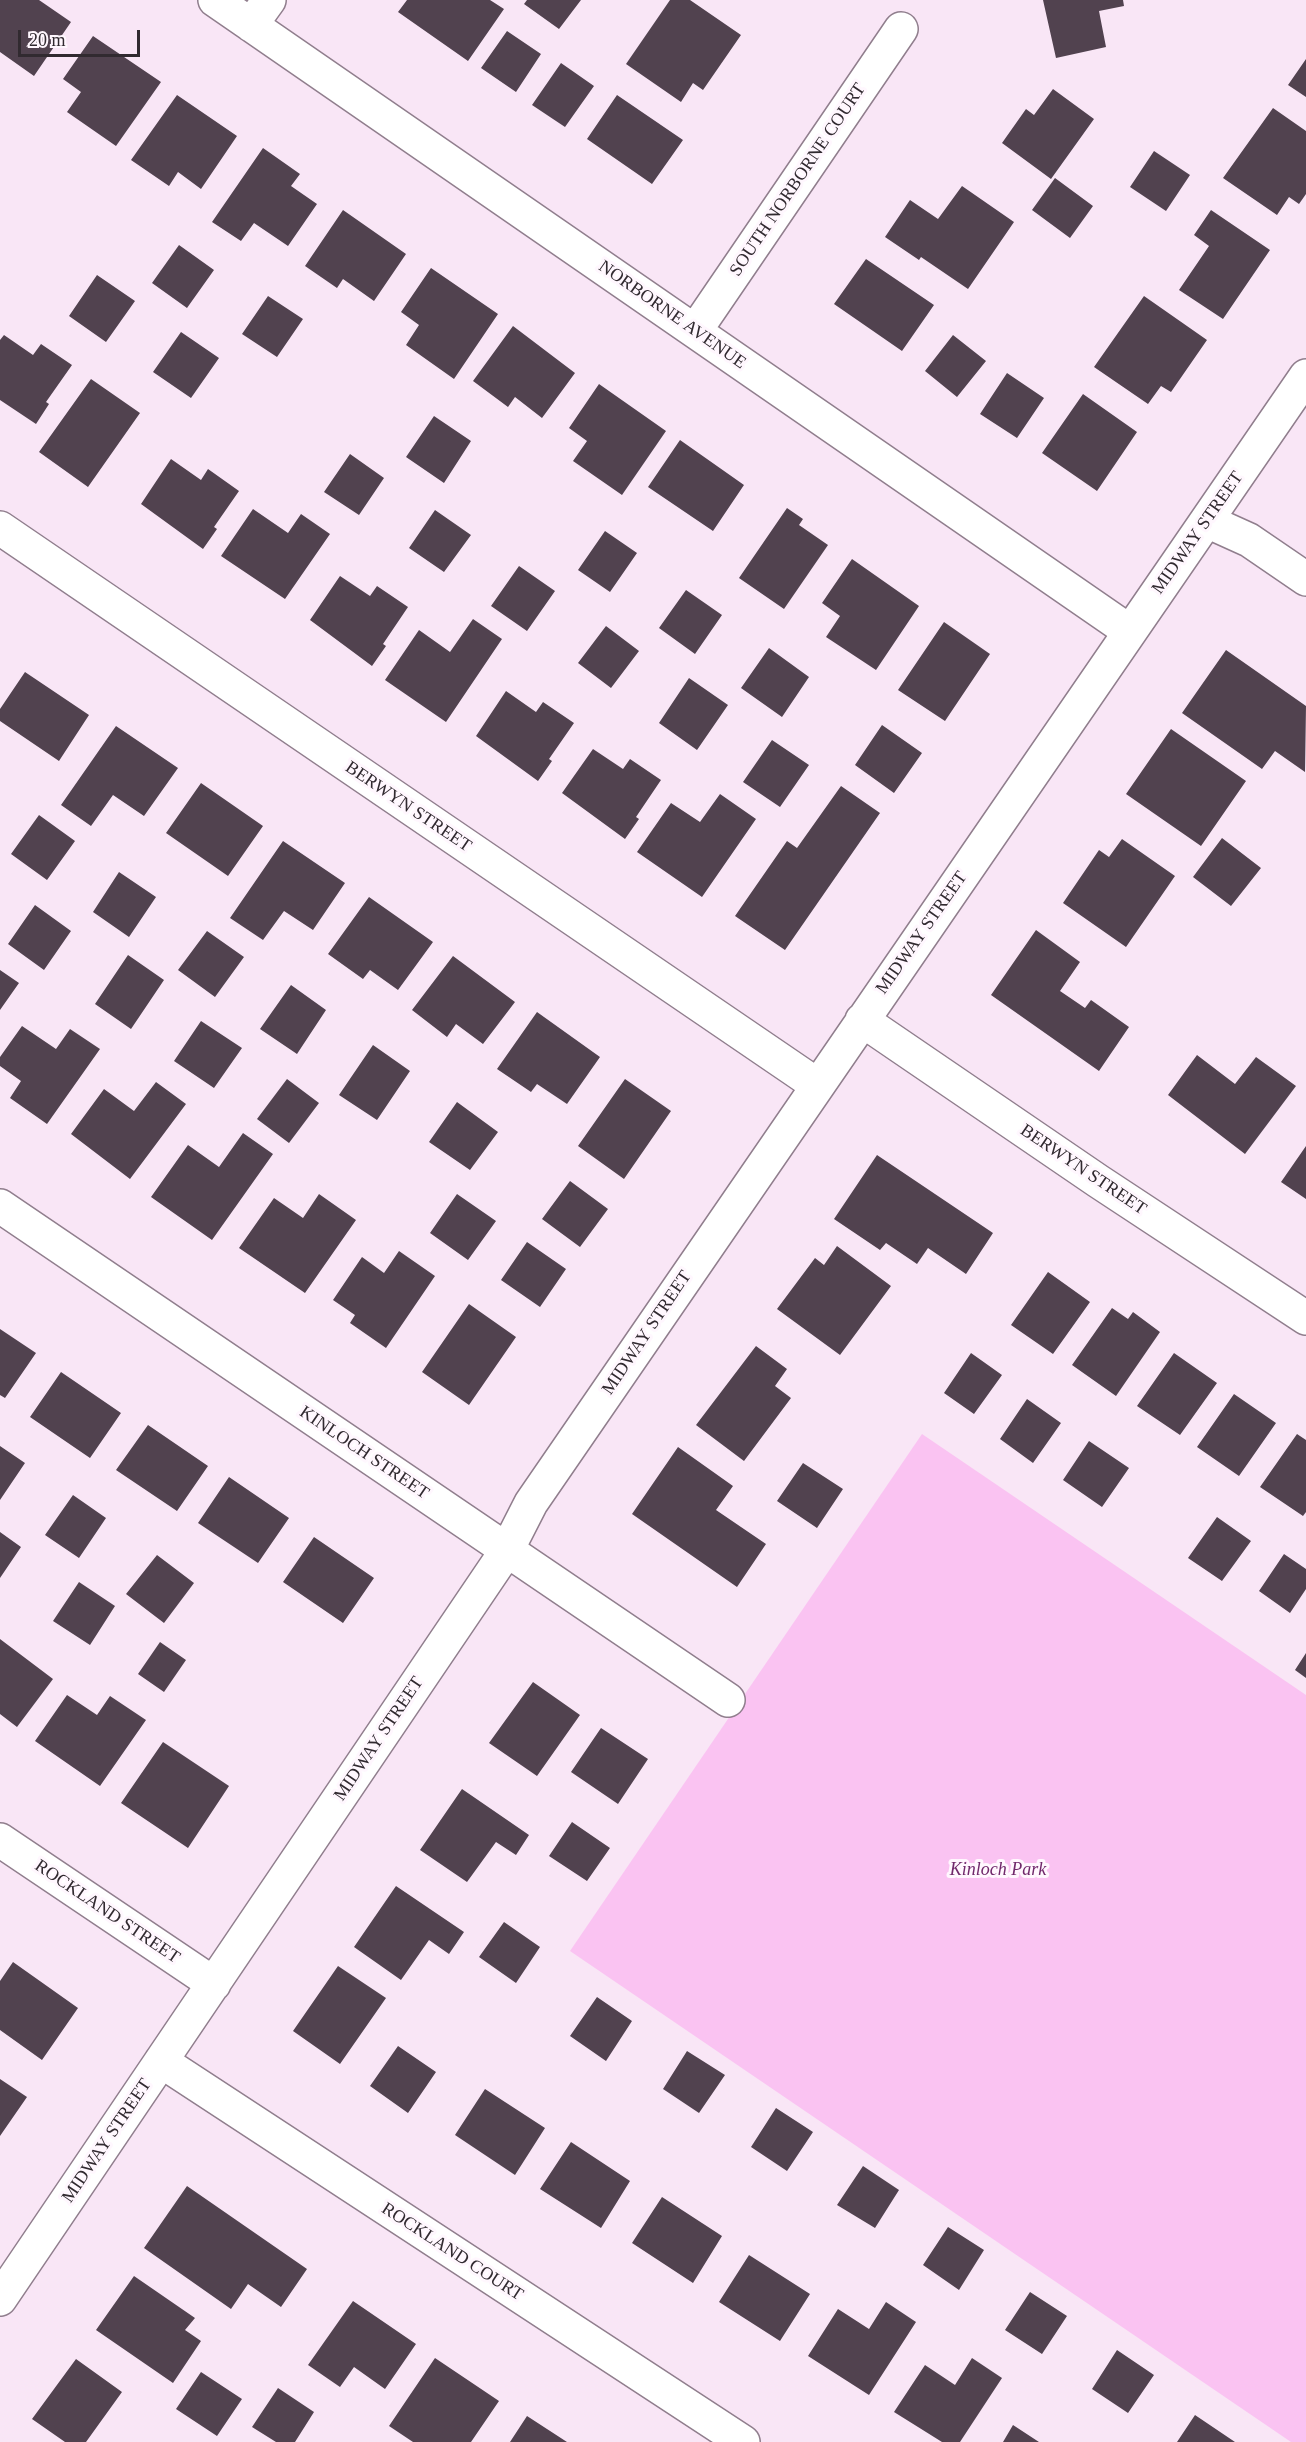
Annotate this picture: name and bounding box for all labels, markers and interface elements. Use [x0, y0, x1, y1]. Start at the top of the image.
scale bar [21, 18, 142, 56]
text: 20 m [29, 30, 66, 50]
street label: SOUTH NORBORNE COURT [725, 79, 871, 281]
street label: NORBORNE AVENUE [594, 256, 750, 374]
street label: MIDWAY STREET [1148, 467, 1248, 599]
street label: BERWYN STREET [341, 757, 475, 857]
street label: MIDWAY STREET [872, 867, 972, 999]
street label: BERWYN STREET [1016, 1120, 1150, 1220]
street label: MIDWAY STREET [598, 1267, 696, 1399]
street label: KINLOCH STREET [295, 1402, 433, 1504]
street label: MIDWAY STREET [330, 1673, 428, 1805]
street label: ROCKLAND STREET [30, 1855, 184, 1969]
park label: Kinloch Park [950, 1859, 1046, 1881]
street label: MIDWAY STREET [58, 2075, 156, 2207]
street label: ROCKLAND COURT [377, 2198, 527, 2306]

